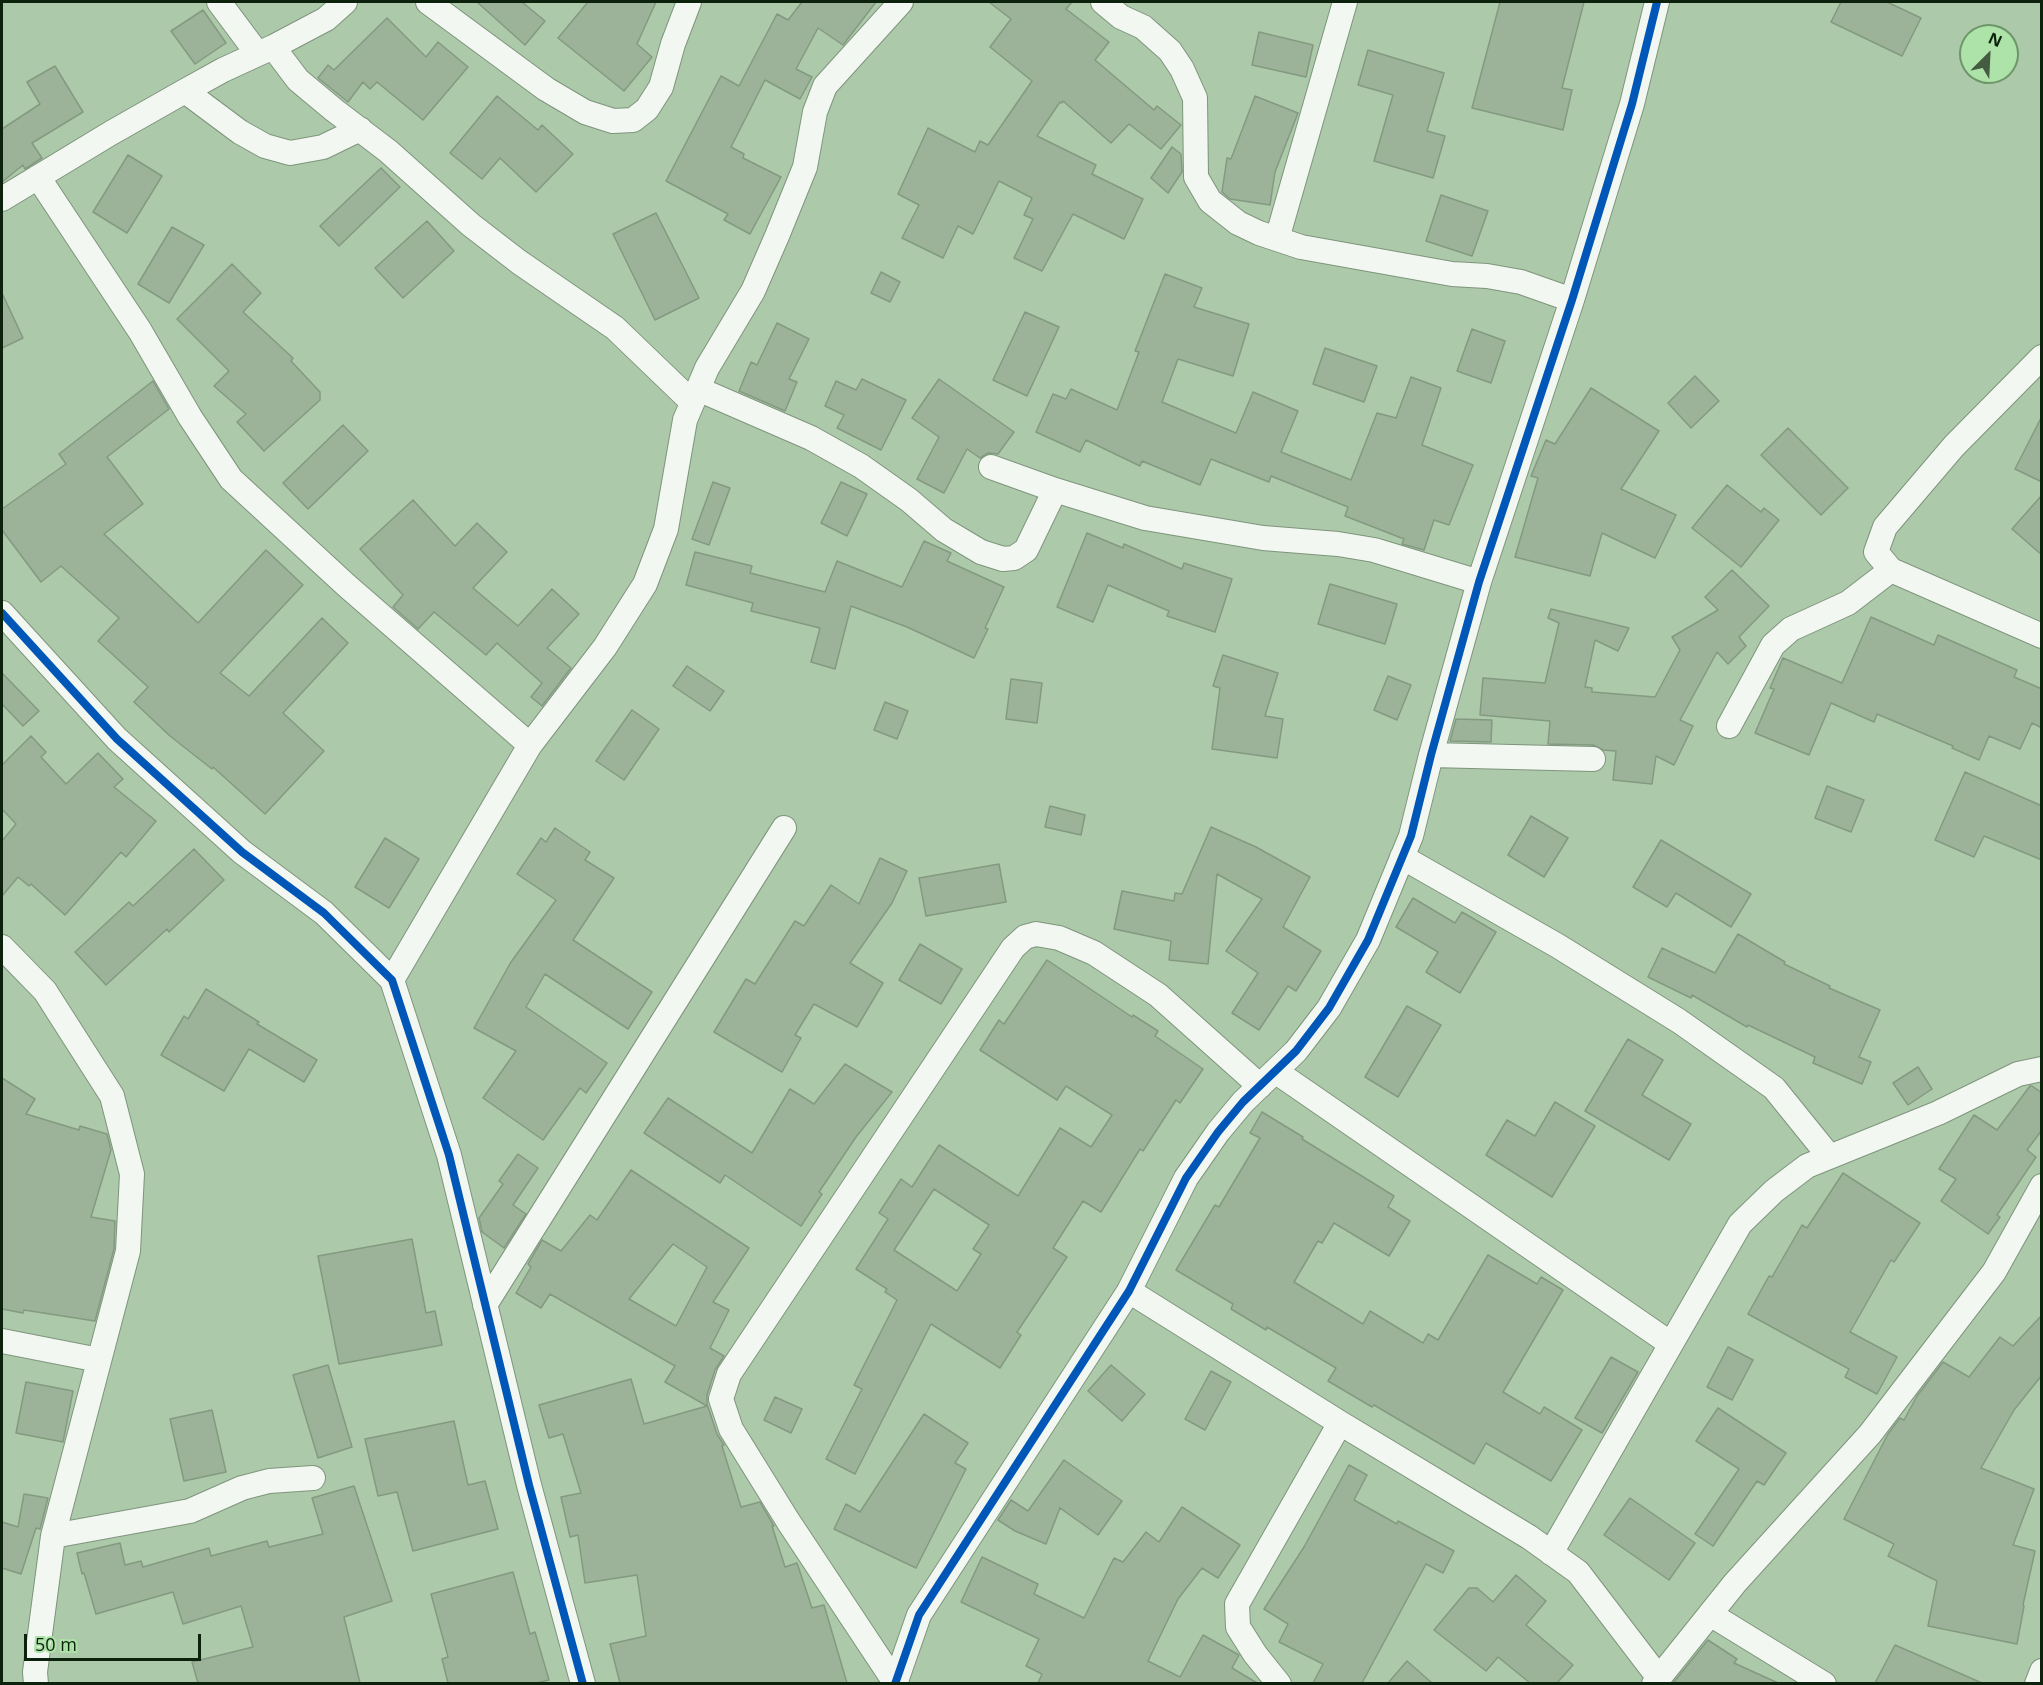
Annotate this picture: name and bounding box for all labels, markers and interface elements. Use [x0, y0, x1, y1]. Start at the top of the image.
north arrow [1959, 24, 2019, 84]
text: N [1985, 27, 2006, 52]
scale bar [27, 1622, 204, 1660]
text: 50 m [35, 1632, 77, 1656]

